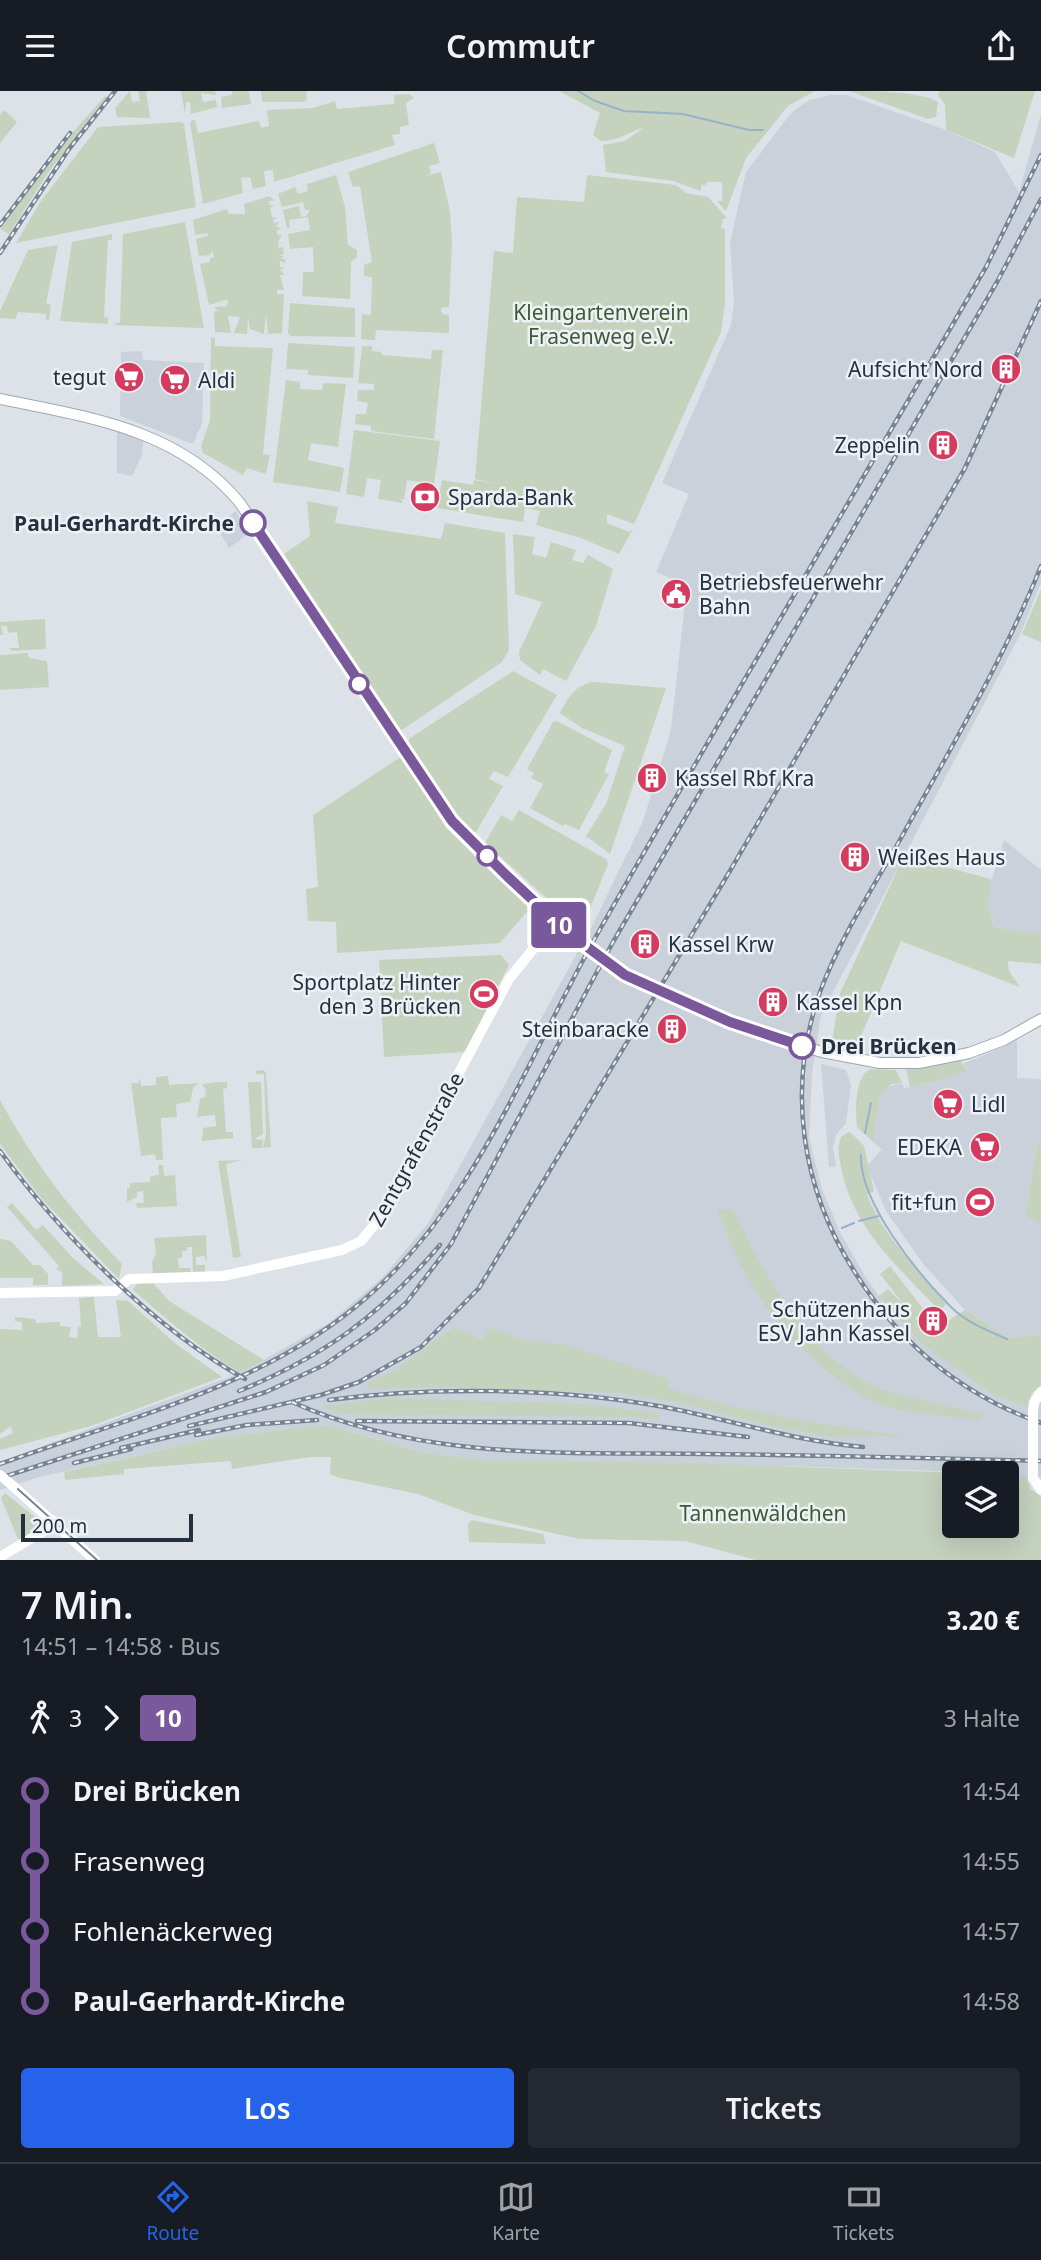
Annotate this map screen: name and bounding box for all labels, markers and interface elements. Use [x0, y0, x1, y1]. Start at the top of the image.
text: Commutr [446, 24, 595, 67]
icon: menu [21, 27, 59, 65]
icon: share [982, 27, 1020, 65]
park label: Kleingartenverein Frasenweg e.V. [513, 298, 689, 350]
building icon: Aufsicht Nord [989, 352, 1023, 386]
place label: Aufsicht Nord [848, 355, 983, 383]
supermarket icon: tegut [112, 360, 146, 394]
place label: tegut [53, 363, 106, 391]
supermarket icon: Aldi [158, 363, 192, 397]
place label: Aldi [198, 366, 235, 394]
building icon: Zeppelin [926, 428, 960, 462]
place label: Zeppelin [835, 431, 920, 459]
bank icon: Sparda-Bank [408, 480, 442, 514]
place label: Sparda-Bank [448, 483, 574, 511]
place label: Paul-Gerhardt-Kirche [14, 509, 234, 537]
marker: Paul-Gerhardt-Kirche [240, 510, 266, 536]
place label: Betriebsfeuerwehr Bahn [699, 568, 884, 620]
public building icon: Betriebsfeuerwehr Bahn [659, 577, 693, 611]
unlabelled marker [349, 674, 369, 694]
building icon: Kassel Rbf Kra [635, 761, 669, 795]
place label: Kassel Rbf Kra [675, 764, 814, 792]
building icon: Weißes Haus [838, 840, 872, 874]
place label: Weißes Haus [878, 843, 1005, 871]
unlabelled marker [477, 846, 497, 866]
line badge: 10 [528, 902, 590, 948]
text: 10 [545, 908, 573, 941]
building icon: Kassel Krw [628, 927, 662, 961]
place label: Kassel Krw [668, 930, 774, 958]
place label: Sportplatz Hinter den 3 Brücken [293, 968, 461, 1020]
sports icon: Sportplatz Hinter den 3 Brücken [467, 977, 501, 1011]
building icon: Kassel Kpn [756, 985, 790, 1019]
place label: Kassel Kpn [796, 988, 903, 1016]
building icon: Steinbaracke [655, 1012, 689, 1046]
place label: Steinbaracke [522, 1015, 649, 1043]
place label: Drei Brücken [821, 1032, 957, 1060]
marker: Drei Brücken [789, 1033, 815, 1059]
street label: Zentgrafenstraße [362, 1067, 470, 1231]
supermarket icon: Lidl [931, 1087, 965, 1121]
place label: Lidl [971, 1090, 1006, 1118]
supermarket icon: EDEKA [968, 1130, 1002, 1164]
place label: EDEKA [897, 1133, 963, 1161]
sports icon: fit+fun [963, 1185, 997, 1219]
place label: fit+fun [892, 1188, 957, 1216]
place label: Schützenhaus ESV Jahn Kassel [758, 1295, 910, 1347]
building icon: Schützenhaus ESV Jahn Kassel [916, 1304, 950, 1338]
map controls [942, 1461, 1019, 1538]
button: layers [942, 1461, 1019, 1538]
park label: Tannenwäldchen [679, 1499, 847, 1527]
scale bar [21, 1511, 192, 1543]
text: 200 m [32, 1513, 87, 1539]
text: 7 Min. [21, 1578, 133, 1630]
text: 3.20 € [946, 1602, 1020, 1638]
text: 14:51 – 14:58 · Bus [21, 1630, 220, 1662]
icon: walk [21, 1699, 59, 1737]
icon: forward [92, 1699, 130, 1737]
text: 10 [154, 1701, 182, 1734]
text: 3 [69, 1702, 82, 1734]
text: 3 Halte [944, 1702, 1020, 1734]
text: Drei Brücken [73, 1773, 241, 1809]
text: 14:54 [961, 1775, 1020, 1807]
text: Frasenweg [73, 1843, 206, 1879]
text: 14:55 [961, 1845, 1020, 1877]
text: Fohlenäckerweg [73, 1913, 273, 1949]
text: 14:57 [961, 1915, 1020, 1947]
text: Paul-Gerhardt-Kirche [73, 1983, 345, 2019]
text: 14:58 [961, 1985, 1020, 2017]
button: Los [21, 2068, 514, 2148]
button: Tickets [528, 2068, 1020, 2148]
tab: Route [147, 2178, 199, 2246]
tab: Karte [492, 2178, 540, 2246]
tab: Tickets [833, 2178, 894, 2246]

